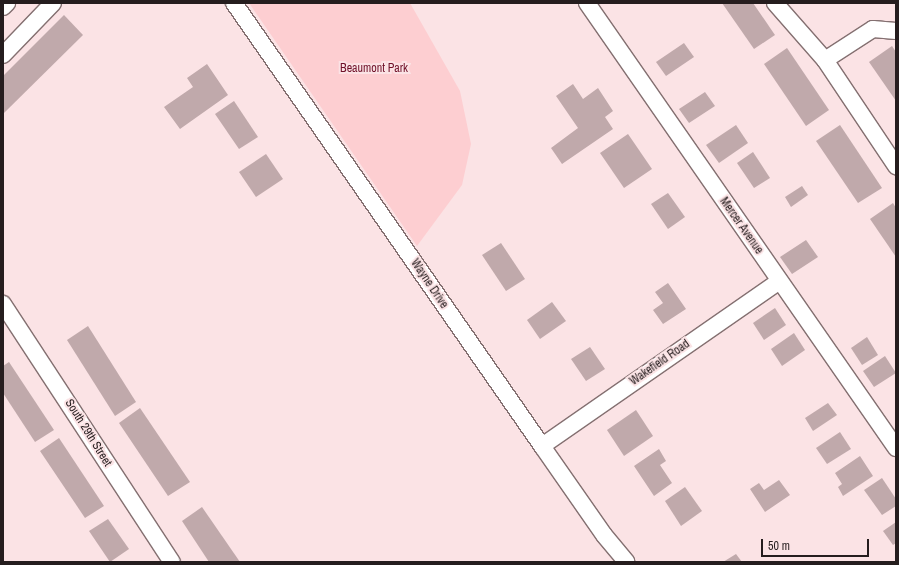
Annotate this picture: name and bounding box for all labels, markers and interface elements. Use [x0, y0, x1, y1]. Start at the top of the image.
park label: Beaumont Park [340, 62, 408, 76]
street label: Mercer Avenue [716, 195, 766, 257]
street label: Wayne Drive [407, 257, 451, 311]
street label: Wakefield Road [627, 337, 693, 389]
street label: South 29th Street [62, 397, 114, 469]
scale bar [763, 531, 871, 557]
text: 50 m [768, 538, 790, 554]

